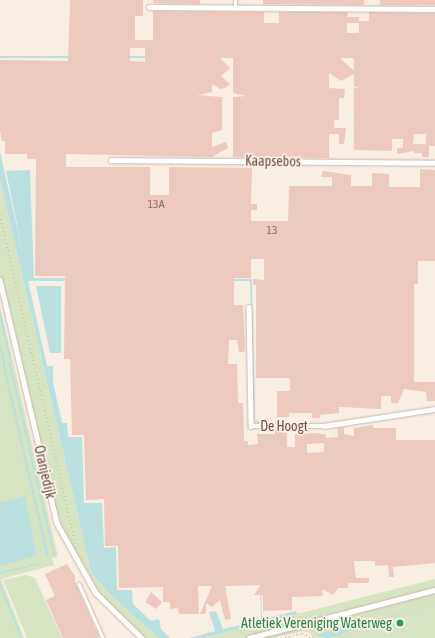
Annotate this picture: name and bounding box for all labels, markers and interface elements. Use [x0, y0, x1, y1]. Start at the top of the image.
street label: Kaapsebos [245, 152, 301, 170]
house number: 13A [147, 198, 165, 212]
house number: 13 [266, 224, 278, 238]
street label: De Hoogt [260, 418, 308, 434]
street label: Oranjedijk [31, 444, 59, 500]
place label: Atletiek Vereniging Waterweg [241, 615, 392, 631]
marker: Atletiek Vereniging Waterweg [395, 618, 405, 628]

